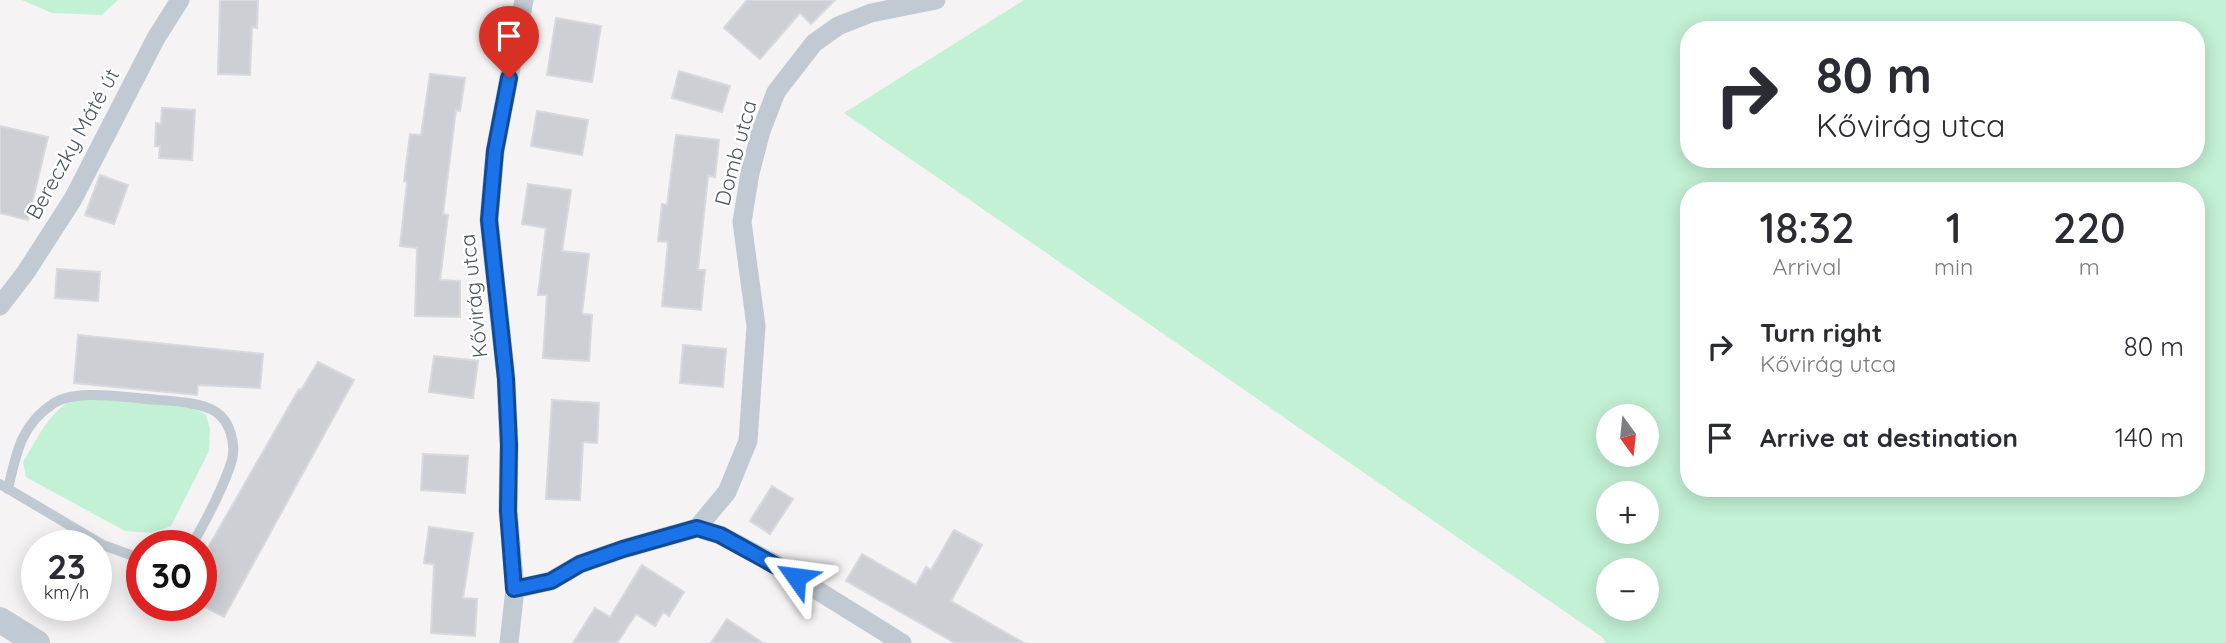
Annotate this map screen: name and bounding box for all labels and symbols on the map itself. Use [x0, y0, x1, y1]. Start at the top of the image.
pin [479, 6, 539, 78]
street label: Bereczky Máté út [20, 63, 124, 224]
street label: Domb utca [708, 97, 762, 208]
street label: Kővirág utca [454, 233, 492, 359]
north arrow [1596, 404, 1659, 467]
speed limit sign: 30 [126, 530, 217, 621]
position arrow [759, 540, 833, 614]

